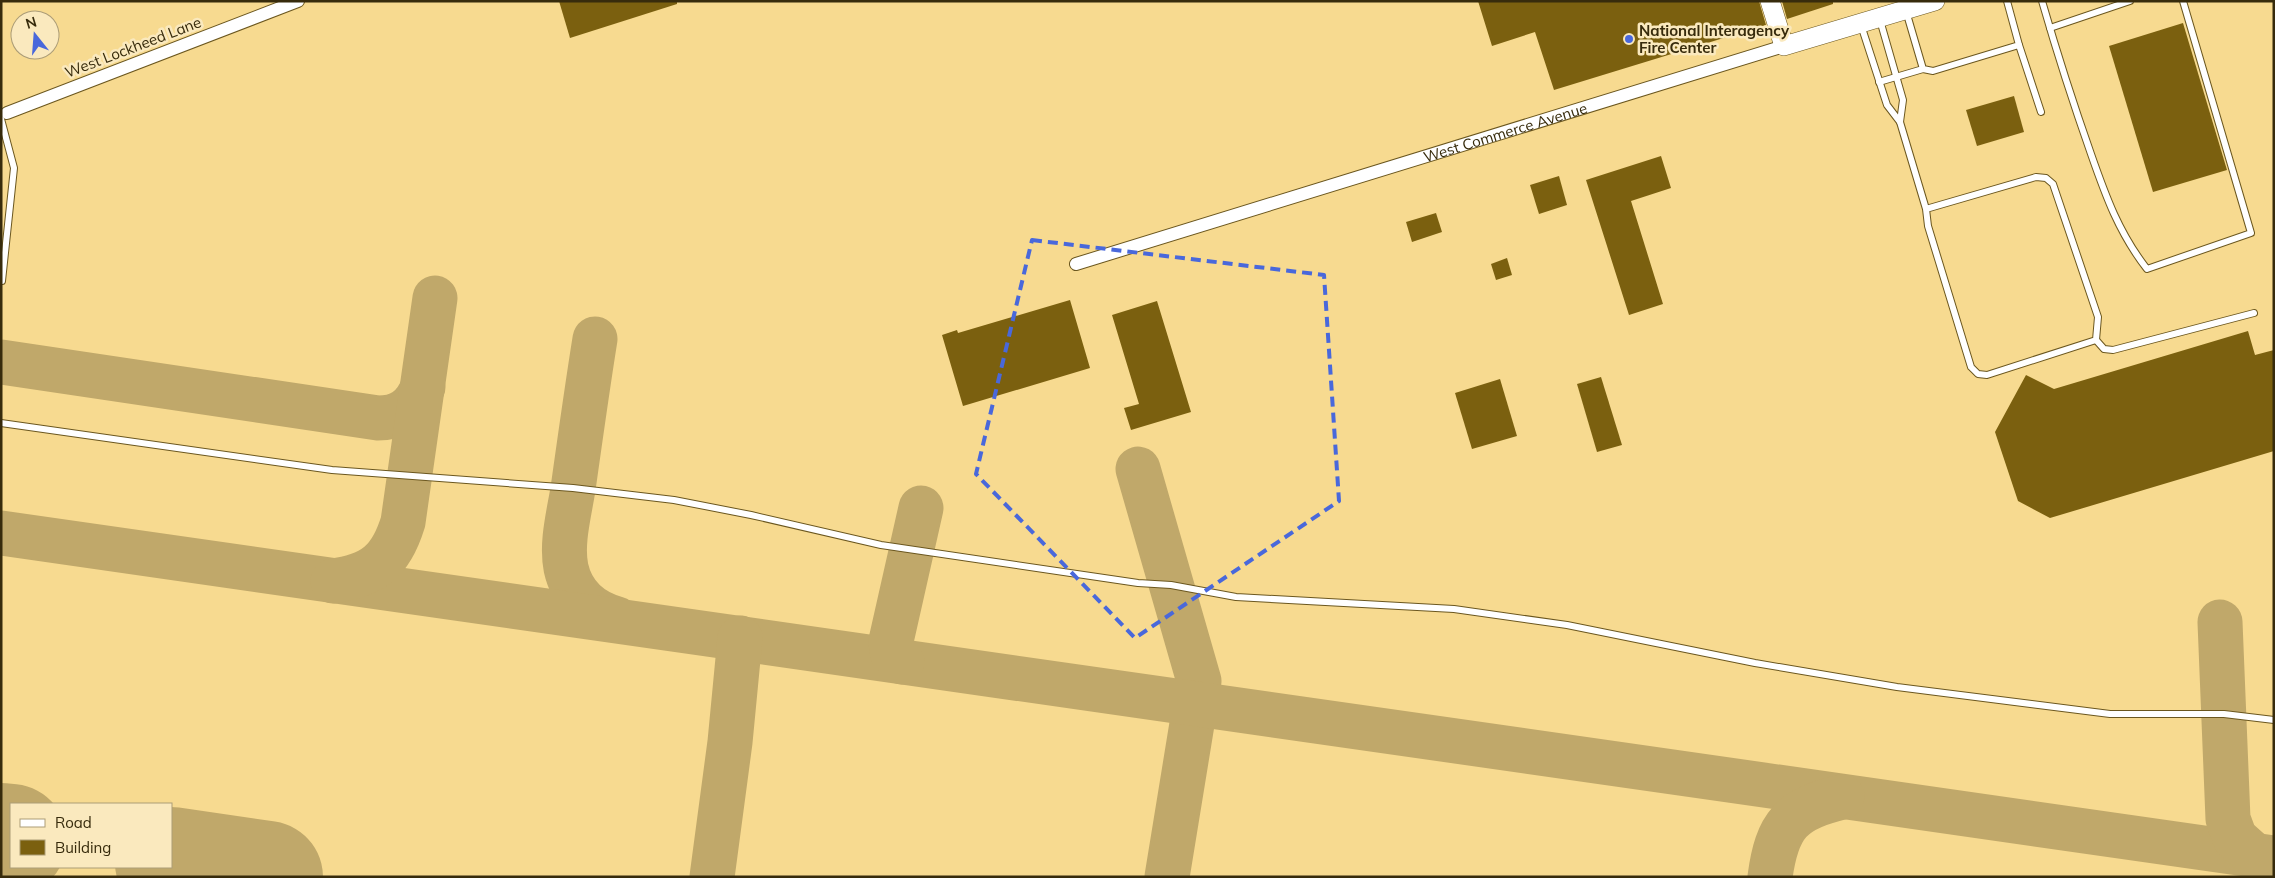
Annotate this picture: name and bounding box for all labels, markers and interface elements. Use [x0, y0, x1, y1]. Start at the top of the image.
north arrow [10, 10, 60, 60]
text: N [24, 12, 39, 33]
street label: West Lockheed Lane [62, 12, 204, 82]
place label: National Interagency Fire Center [1639, 21, 1790, 57]
marker: National Interagency Fire Center [1623, 33, 1635, 45]
street label: West Commerce Avenue [1421, 98, 1589, 166]
legend [10, 803, 172, 868]
text: Road [55, 813, 92, 832]
text: Building [55, 838, 111, 857]

